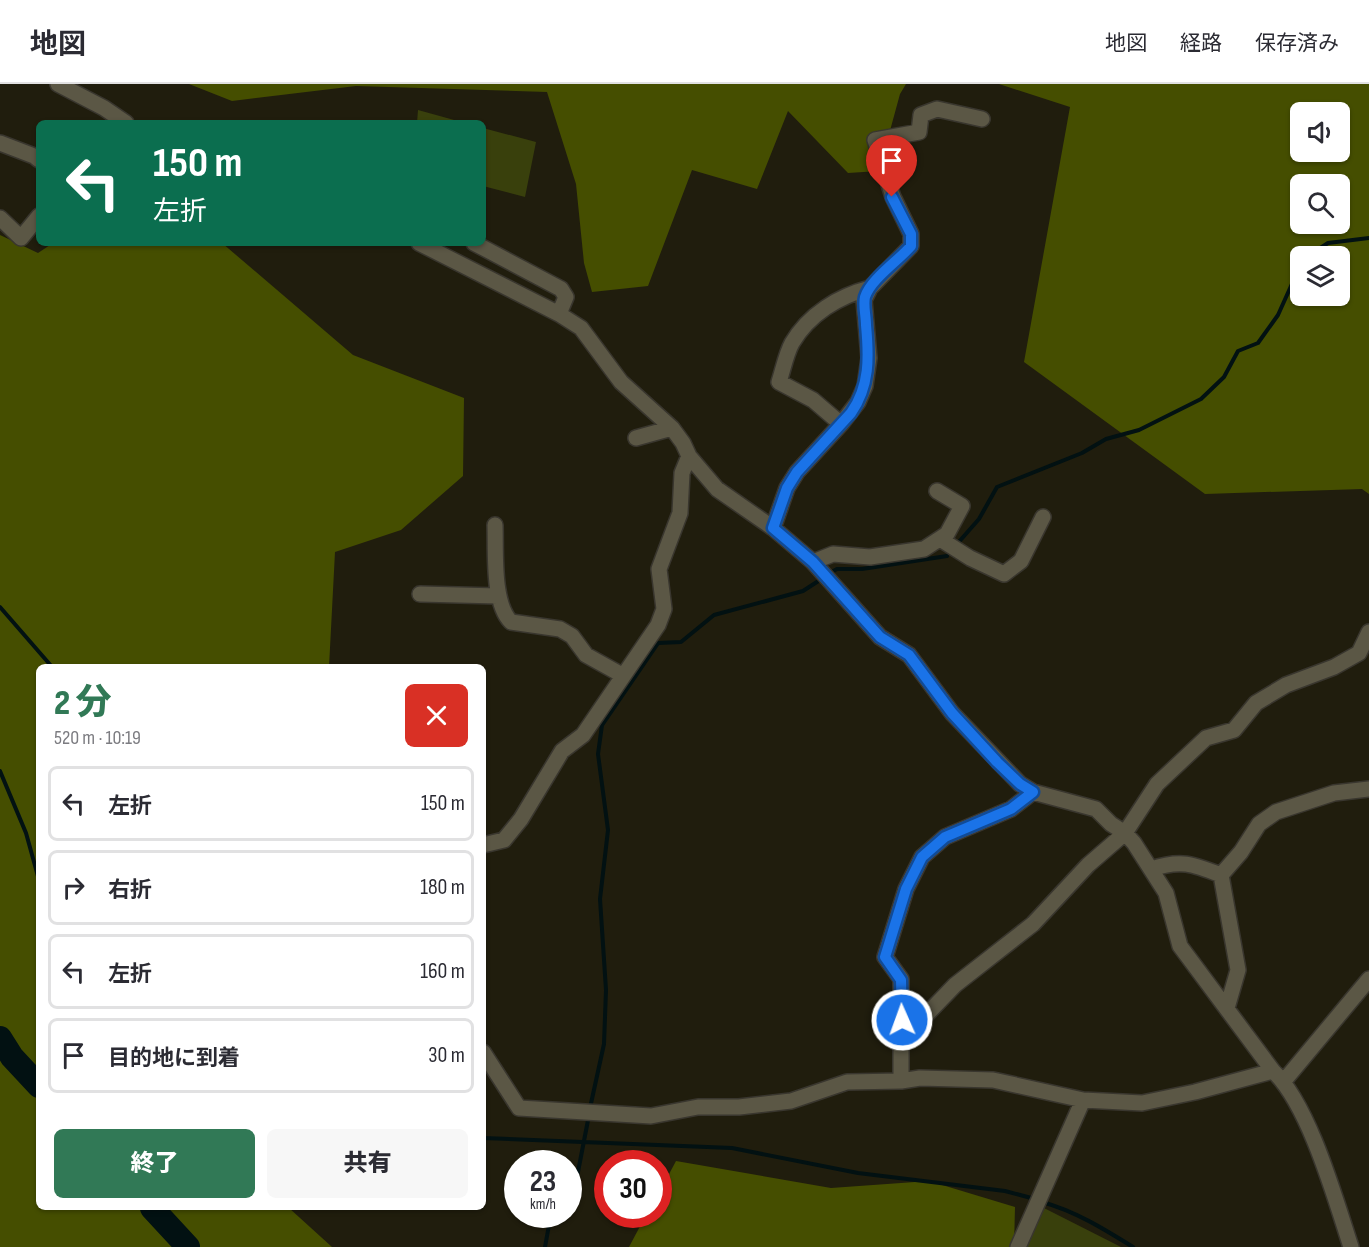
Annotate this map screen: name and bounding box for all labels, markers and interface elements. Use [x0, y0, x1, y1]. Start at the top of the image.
text: 地図 [30, 28, 86, 61]
text: 地図 [1105, 31, 1147, 56]
text: 経路 [1180, 31, 1222, 56]
text: 保存済み [1255, 31, 1339, 56]
map controls [1290, 102, 1350, 306]
button: sound [1290, 102, 1350, 162]
pin [866, 135, 917, 197]
text: 150 m [153, 138, 242, 189]
icon: left [54, 144, 132, 222]
icon: arrive [875, 144, 908, 177]
button: search [1290, 174, 1350, 234]
text: 左折 [153, 196, 207, 228]
button: layers [1290, 246, 1350, 306]
text: 2 分 [54, 682, 112, 725]
button: close [405, 684, 468, 747]
text: 520 m · 10:19 [54, 726, 141, 750]
icon: left [57, 787, 90, 820]
text: 150 m [421, 790, 465, 817]
text: 左折 [108, 793, 152, 820]
icon: right [57, 871, 90, 904]
text: 180 m [420, 874, 465, 901]
text: 右折 [108, 877, 152, 904]
icon: left [57, 955, 90, 988]
text: 160 m [420, 958, 465, 985]
text: 左折 [108, 961, 152, 988]
position arrow [870, 988, 934, 1052]
icon: arrive [57, 1039, 90, 1072]
text: 30 m [428, 1042, 465, 1069]
text: 目的地に到着 [108, 1045, 240, 1072]
button: 終了 [54, 1129, 255, 1198]
button: 共有 [267, 1129, 468, 1198]
speed limit sign: 30 [594, 1150, 672, 1228]
text: 23 [530, 1164, 556, 1200]
text: km/h [530, 1195, 556, 1214]

